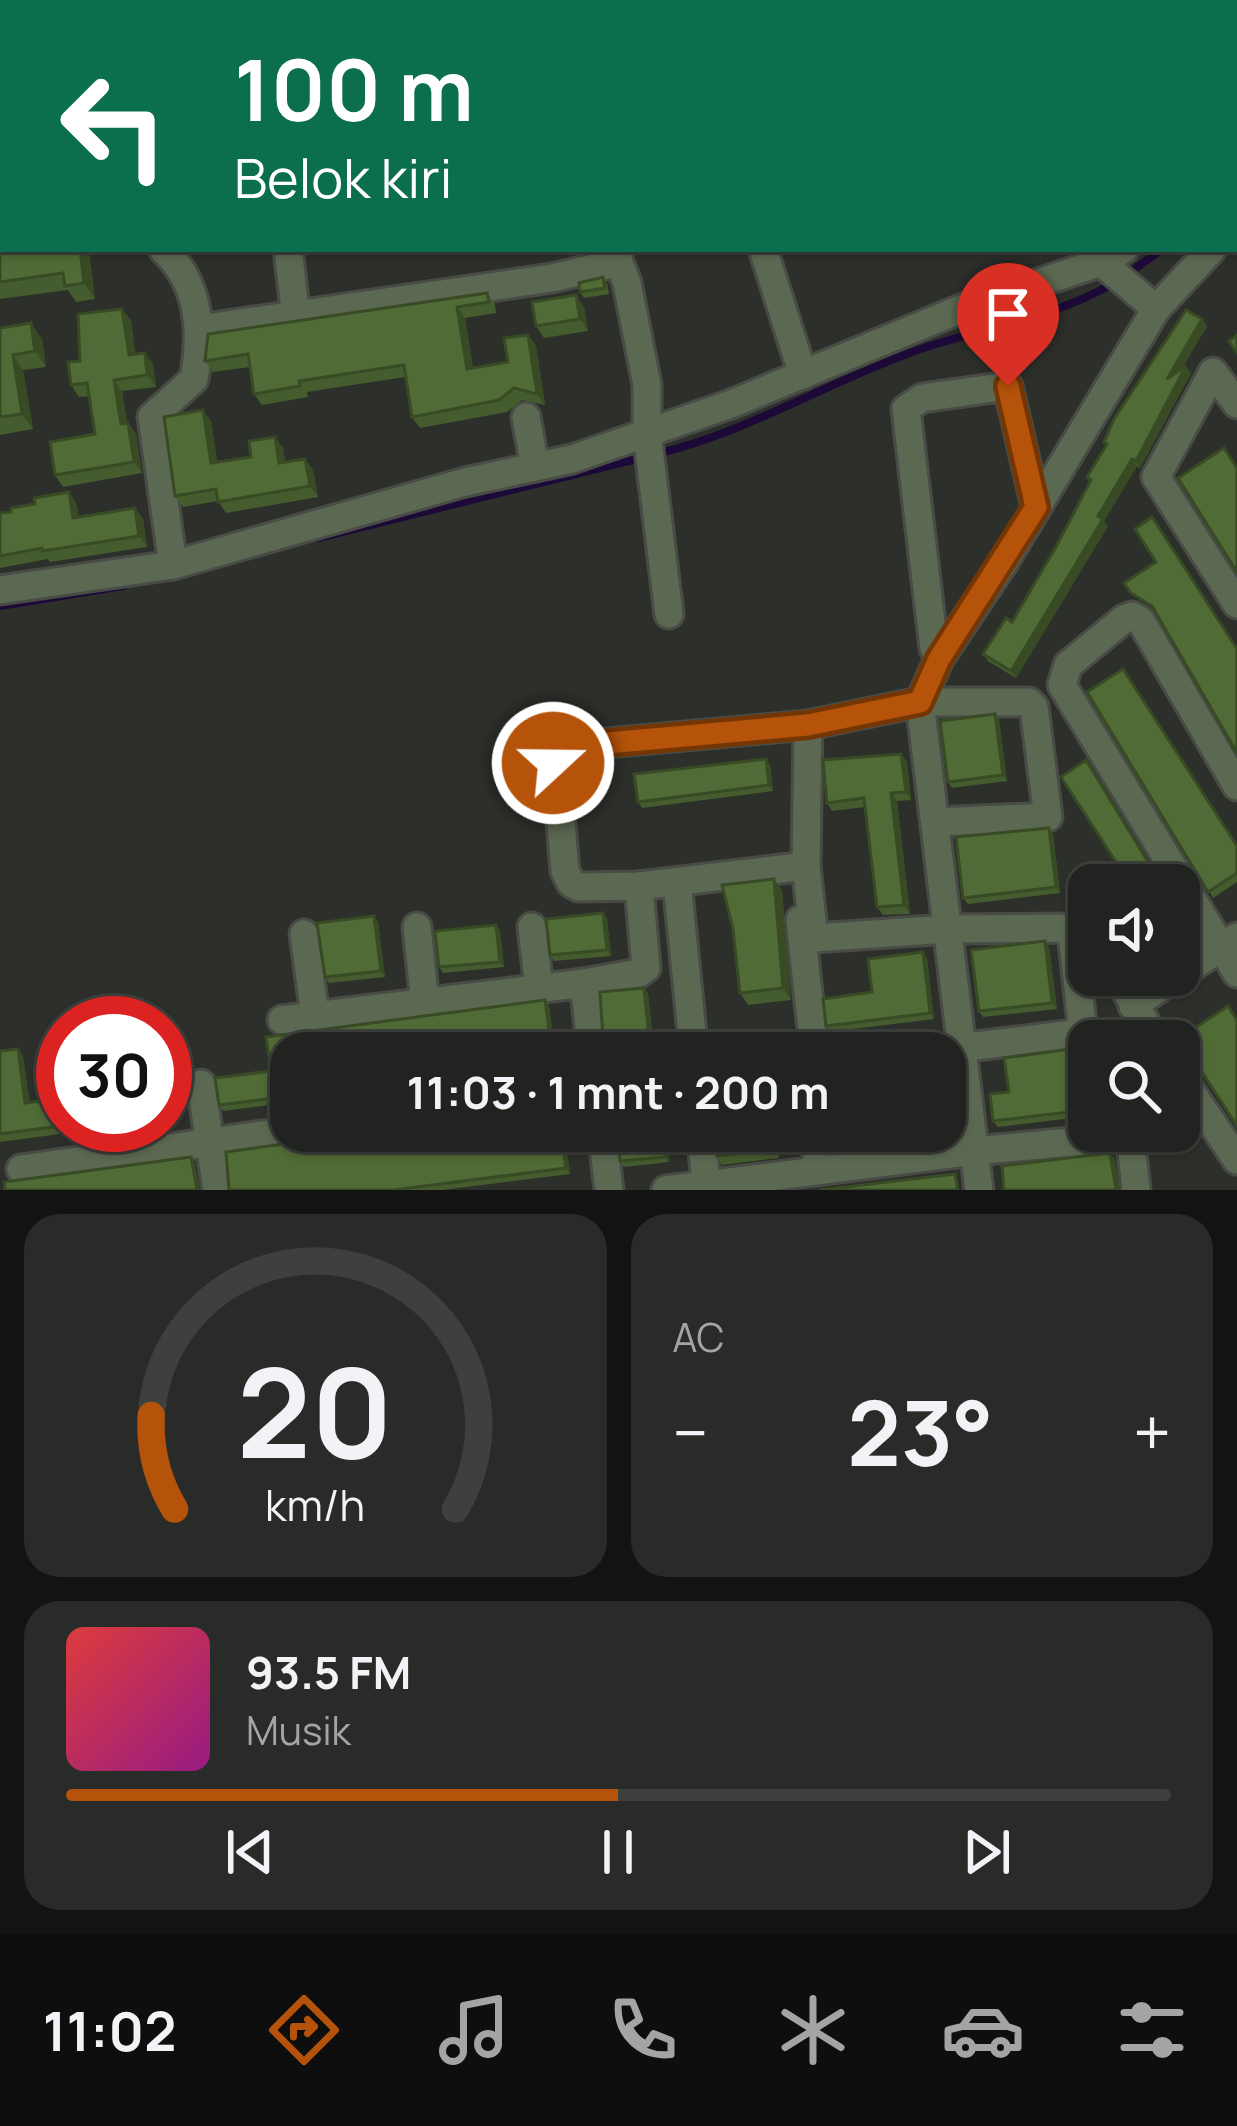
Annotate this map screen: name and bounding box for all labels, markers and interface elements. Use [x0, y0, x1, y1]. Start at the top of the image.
text: 100 m [234, 31, 474, 146]
icon: left [36, 48, 192, 204]
text: Belok kiri [234, 140, 452, 214]
pin [957, 263, 1059, 386]
icon: arrive [975, 281, 1041, 347]
position arrow [490, 700, 616, 826]
map controls [1068, 864, 1200, 1152]
button: sound [1068, 864, 1200, 996]
speed limit sign: 30 [36, 996, 192, 1152]
button: search [1068, 1020, 1200, 1152]
text: 11:03 · 1 mnt · 200 m [407, 1061, 829, 1123]
text: AC [673, 1310, 724, 1364]
text: 20 [237, 1325, 393, 1495]
text: 23° [847, 1370, 994, 1493]
text: − [673, 1387, 708, 1477]
text: + [1133, 1387, 1171, 1477]
text: km/h [265, 1474, 365, 1533]
text: 93.5 FM [246, 1641, 411, 1703]
text: Musik [246, 1703, 351, 1757]
icon: previous [217, 1819, 283, 1885]
icon: pause [585, 1819, 651, 1885]
icon: next [954, 1819, 1020, 1885]
icon: directions [262, 1988, 346, 2072]
icon: music [432, 1988, 516, 2072]
icon: phone [601, 1988, 685, 2072]
icon: climate [771, 1988, 855, 2072]
icon: car [941, 1988, 1025, 2072]
icon: filters [1110, 1988, 1194, 2072]
text: 11:02 [43, 1993, 176, 2067]

